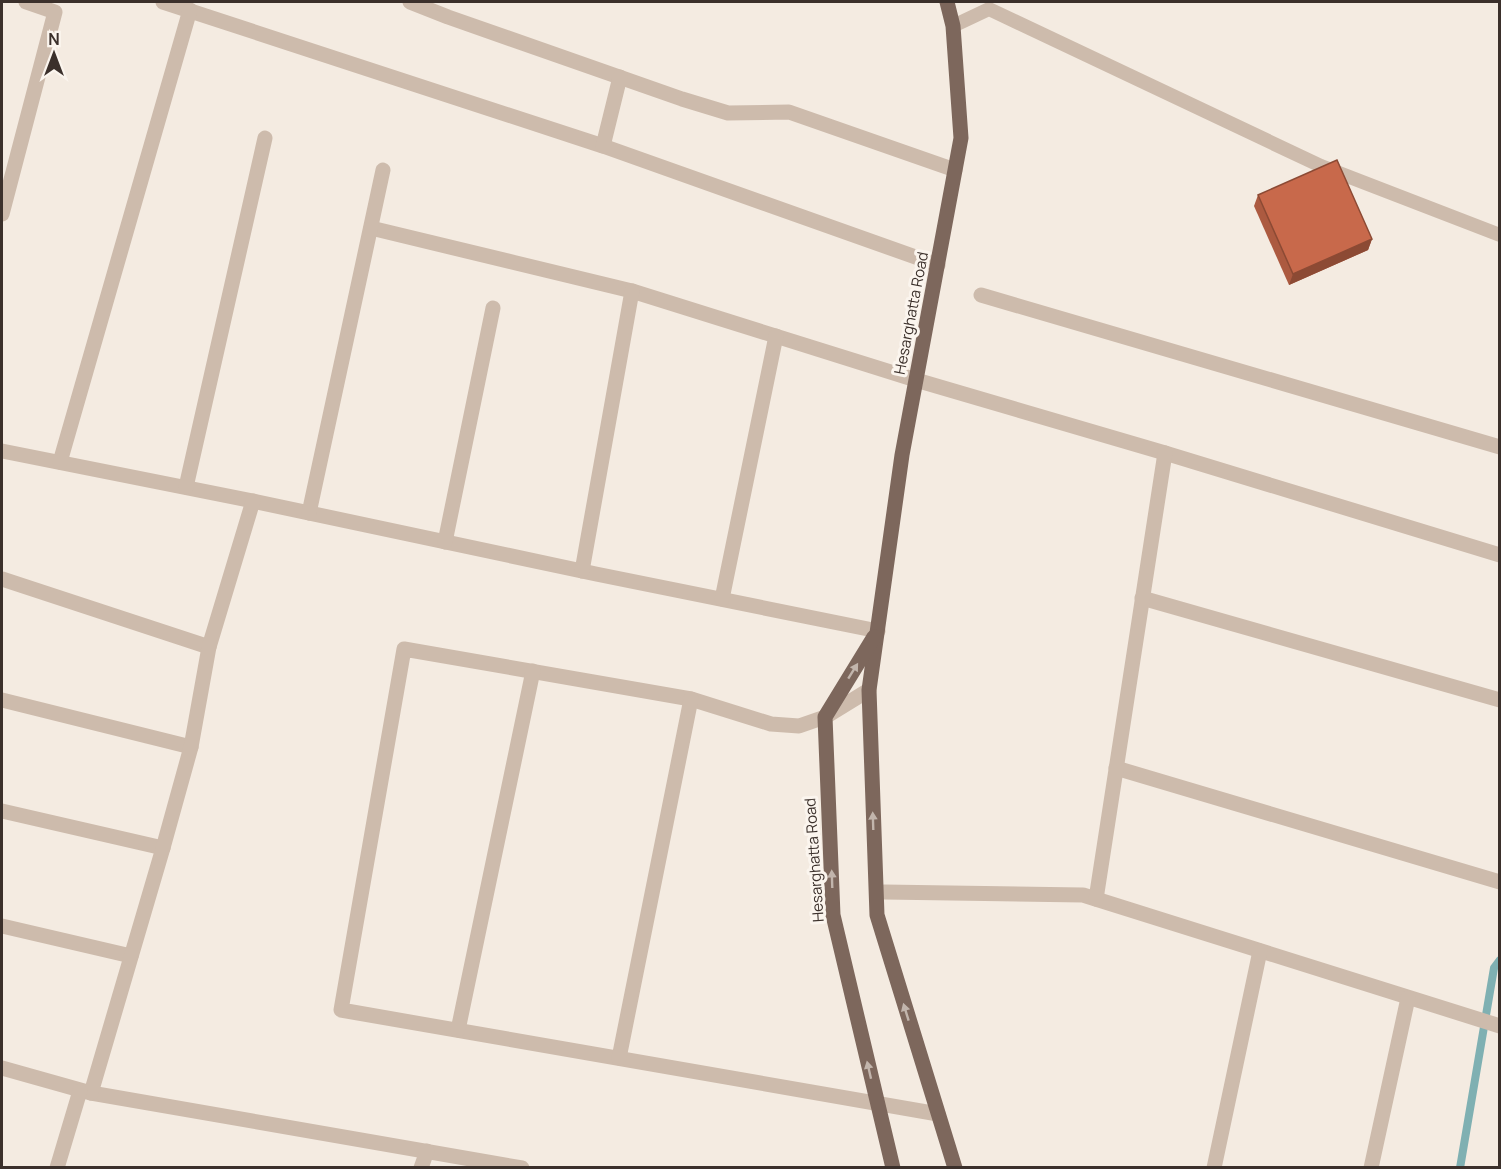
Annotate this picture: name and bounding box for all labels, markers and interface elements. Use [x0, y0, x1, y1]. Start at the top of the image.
north arrow [24, 24, 84, 84]
text: N [48, 28, 60, 50]
street label: Hesarghatta Road [889, 250, 933, 376]
one-way arrow [847, 663, 858, 679]
street label: Hesarghatta Road [799, 797, 829, 923]
one-way arrow [869, 812, 878, 831]
one-way arrow [827, 869, 836, 888]
one-way arrow [901, 1002, 911, 1020]
one-way arrow [864, 1060, 873, 1079]

